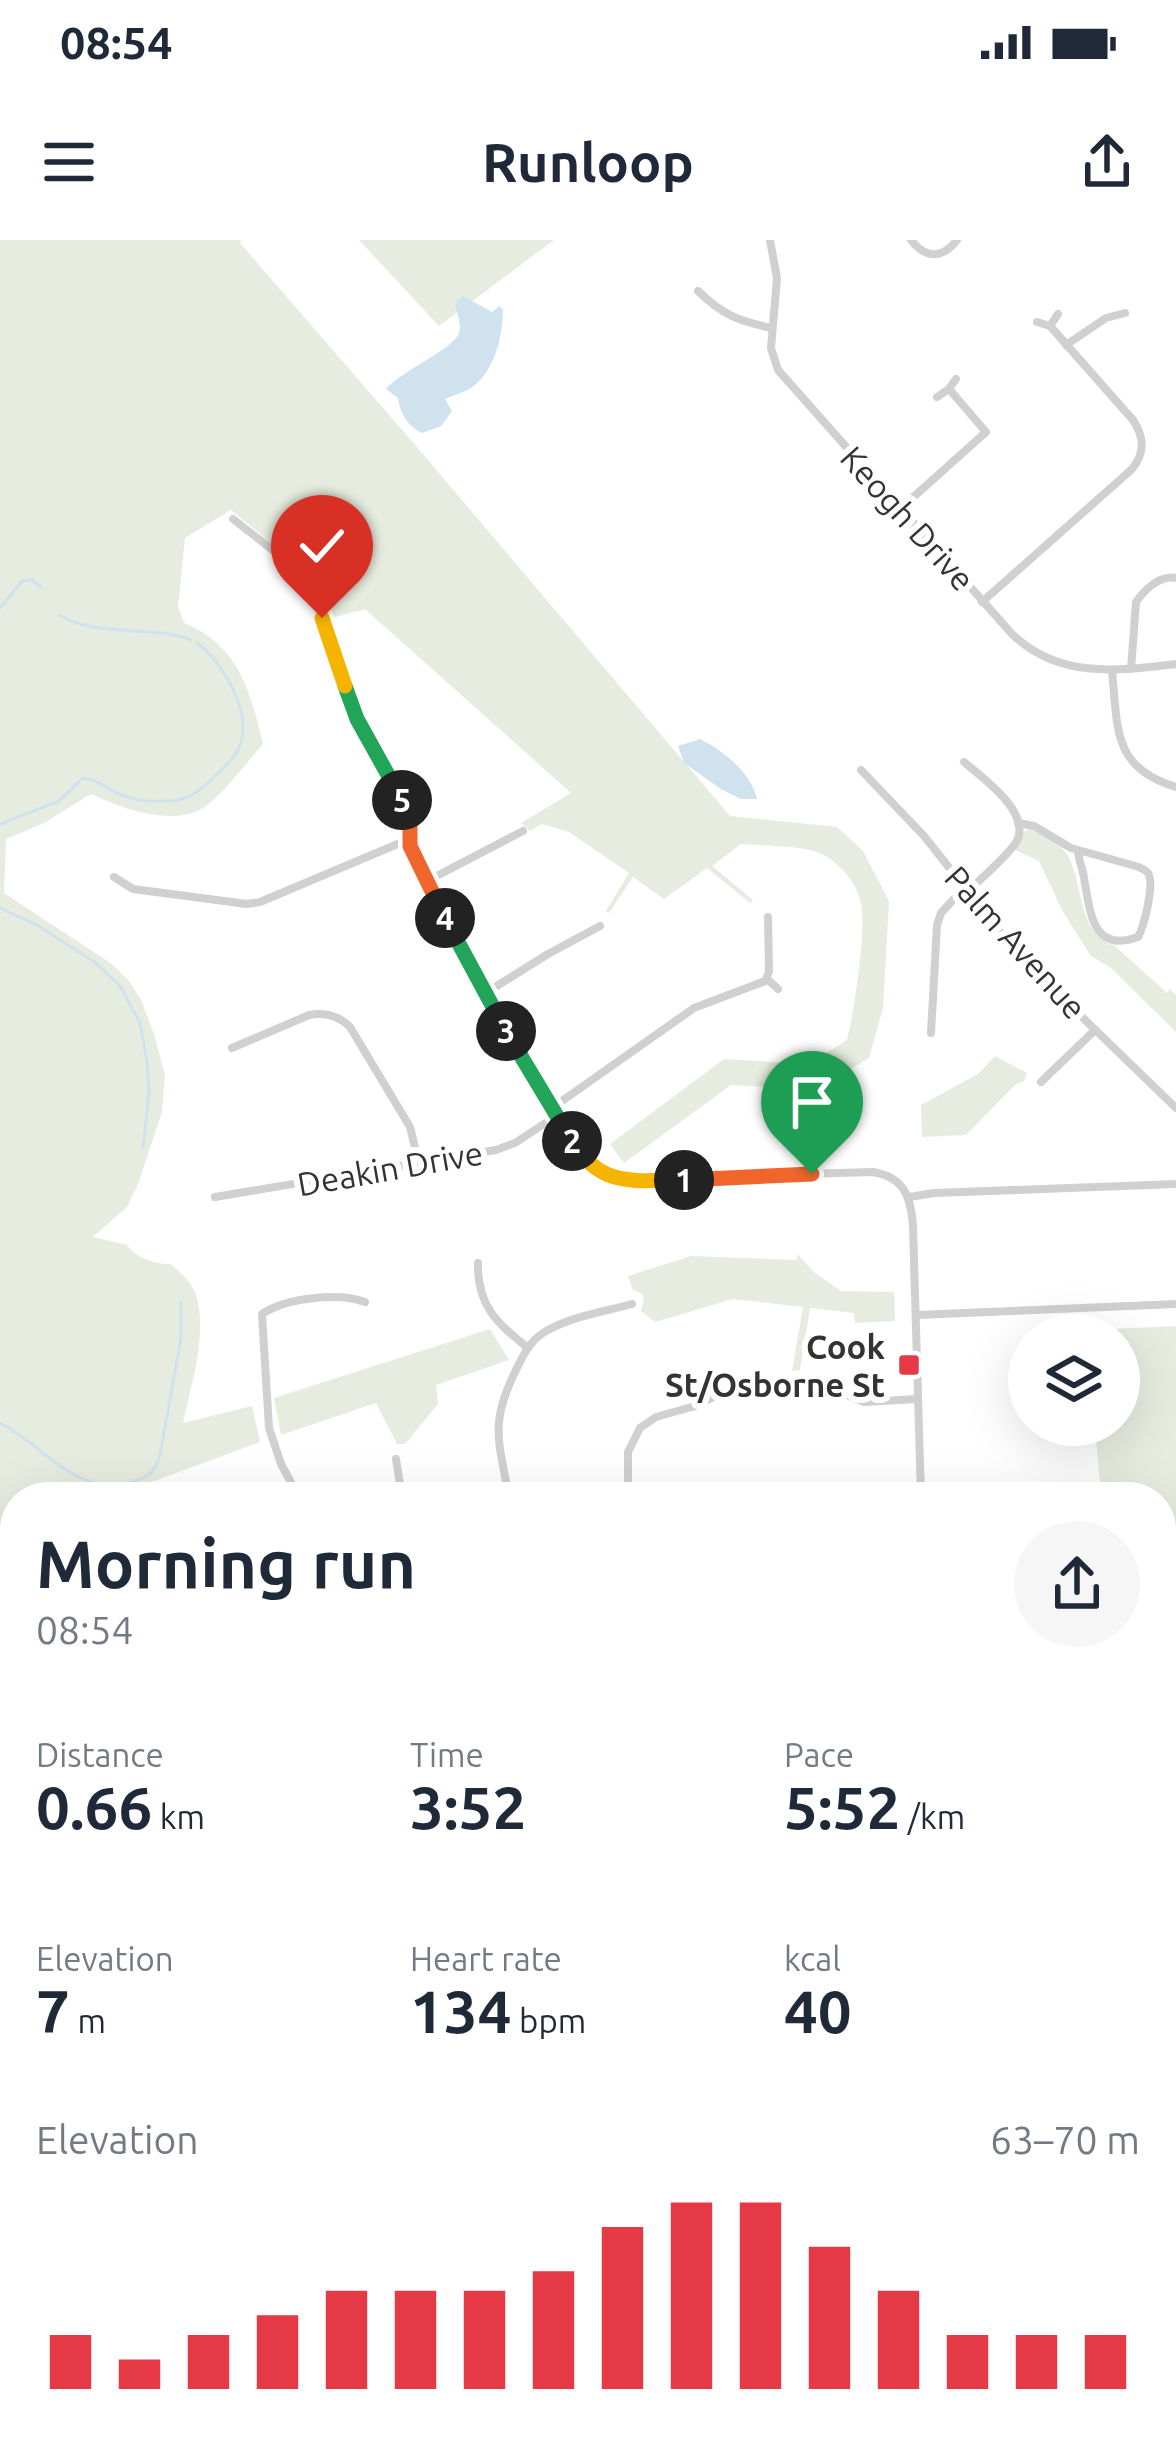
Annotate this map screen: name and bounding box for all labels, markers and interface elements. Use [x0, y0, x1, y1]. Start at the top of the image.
text: 08:54 [60, 17, 173, 68]
icon: menu [36, 129, 102, 195]
icon: share [1074, 129, 1140, 195]
text: Runloop [482, 132, 694, 192]
street label: Keogh Drive [834, 439, 982, 597]
pin [271, 495, 373, 618]
icon: check [289, 513, 355, 579]
pin: 5 [372, 770, 432, 830]
text: 5 [393, 781, 411, 818]
street label: Palm Avenue [938, 858, 1094, 1026]
pin: 4 [415, 888, 475, 948]
text: 4 [436, 899, 454, 936]
pin: 3 [476, 1001, 536, 1061]
text: 3 [497, 1012, 515, 1049]
pin [761, 1051, 863, 1174]
icon: arrive [779, 1069, 845, 1135]
pin: 2 [542, 1111, 602, 1171]
text: 2 [563, 1122, 581, 1159]
street label: Deakin Drive [294, 1133, 486, 1203]
pin: 1 [654, 1150, 714, 1210]
text: 1 [675, 1161, 693, 1198]
map controls [1008, 1314, 1140, 1446]
button: layers [1008, 1314, 1140, 1446]
place label: Cook St/Osborne St [665, 1328, 885, 1403]
marker: Cook St/Osborne St [896, 1352, 922, 1378]
button: share [1014, 1521, 1140, 1647]
text: Morning run [36, 1526, 416, 1600]
text: 08:54 [36, 1608, 134, 1651]
text: Distance [36, 1736, 164, 1773]
text: Time [410, 1736, 484, 1773]
text: Pace [784, 1736, 854, 1773]
text: 0.66 [36, 1773, 152, 1840]
text: 3:52 [410, 1773, 526, 1840]
text: 5:52 [784, 1773, 900, 1840]
text: km [152, 1798, 205, 1835]
text: /km [900, 1798, 965, 1835]
text: Elevation [36, 1940, 174, 1977]
text: Heart rate [410, 1940, 562, 1977]
text: kcal [784, 1940, 841, 1977]
text: 7 [36, 1977, 70, 2044]
text: 134 [410, 1977, 512, 2044]
text: 40 [784, 1977, 852, 2044]
text: m [70, 2002, 106, 2039]
text: bpm [512, 2002, 586, 2039]
text: Elevation [36, 2118, 199, 2161]
text: 63–70 m [990, 2118, 1140, 2161]

